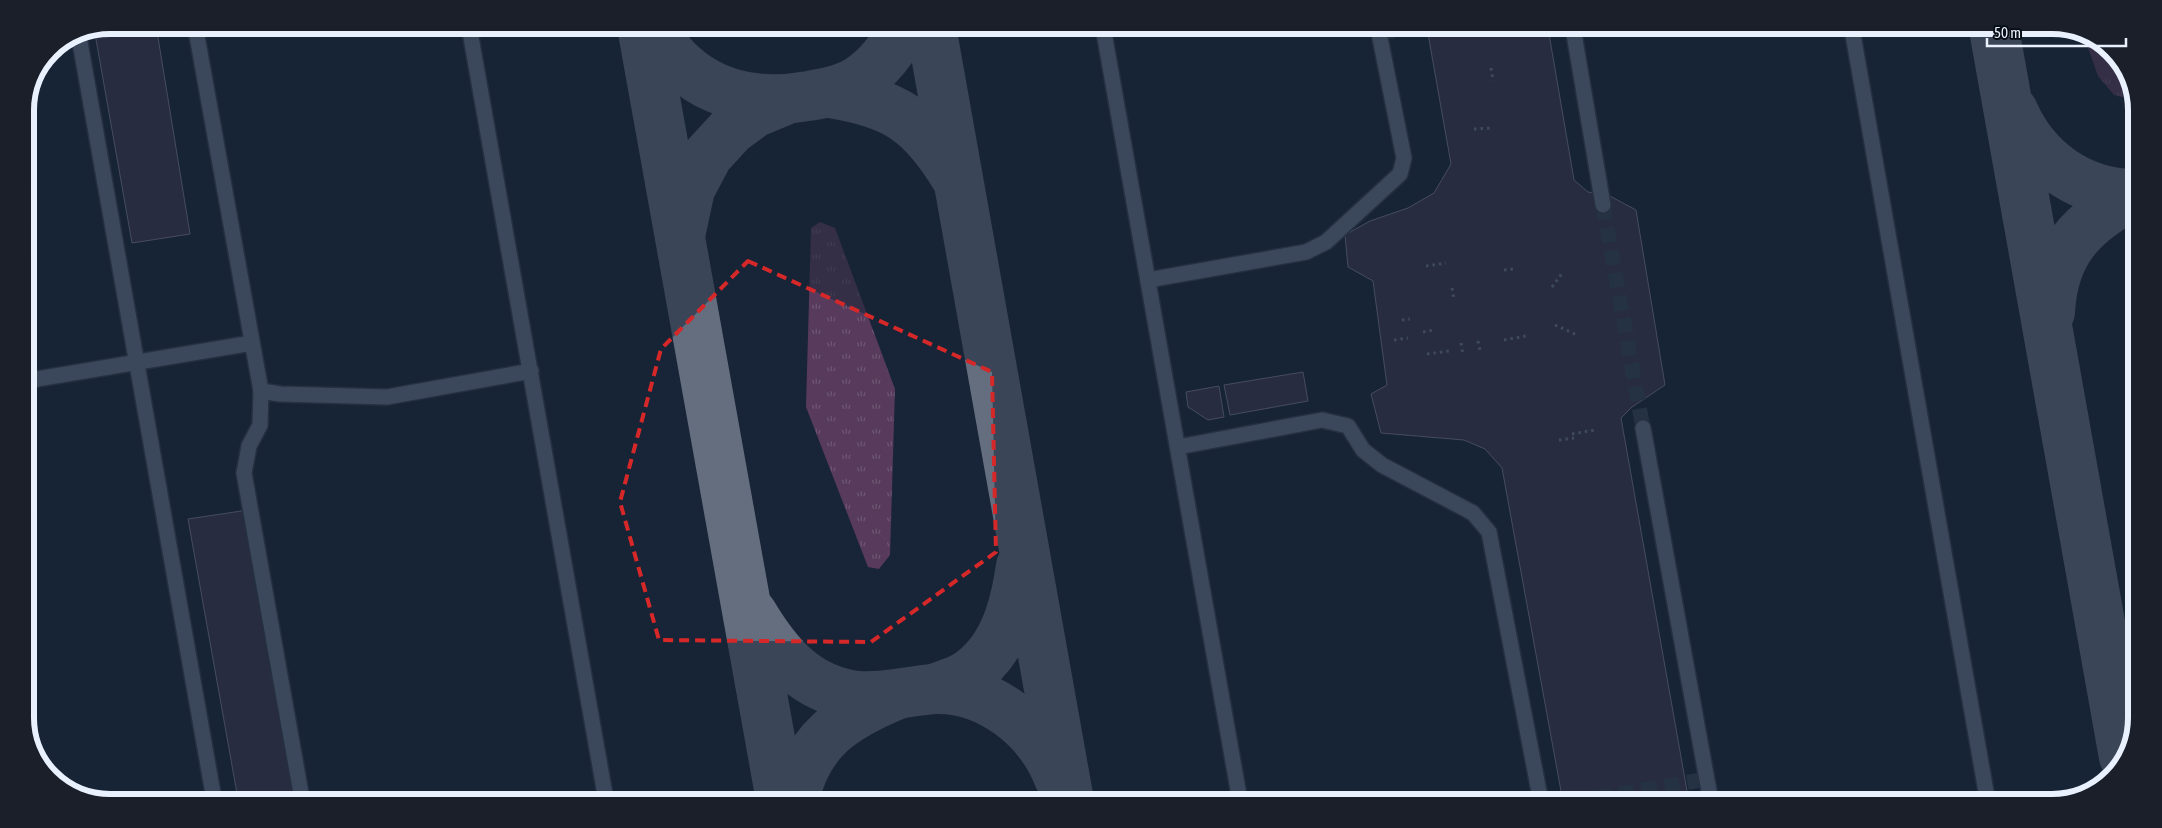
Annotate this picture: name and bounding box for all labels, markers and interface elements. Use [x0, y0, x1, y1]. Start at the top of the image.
scale bar [1987, 15, 2126, 47]
text: 50 m [1994, 24, 2021, 41]

